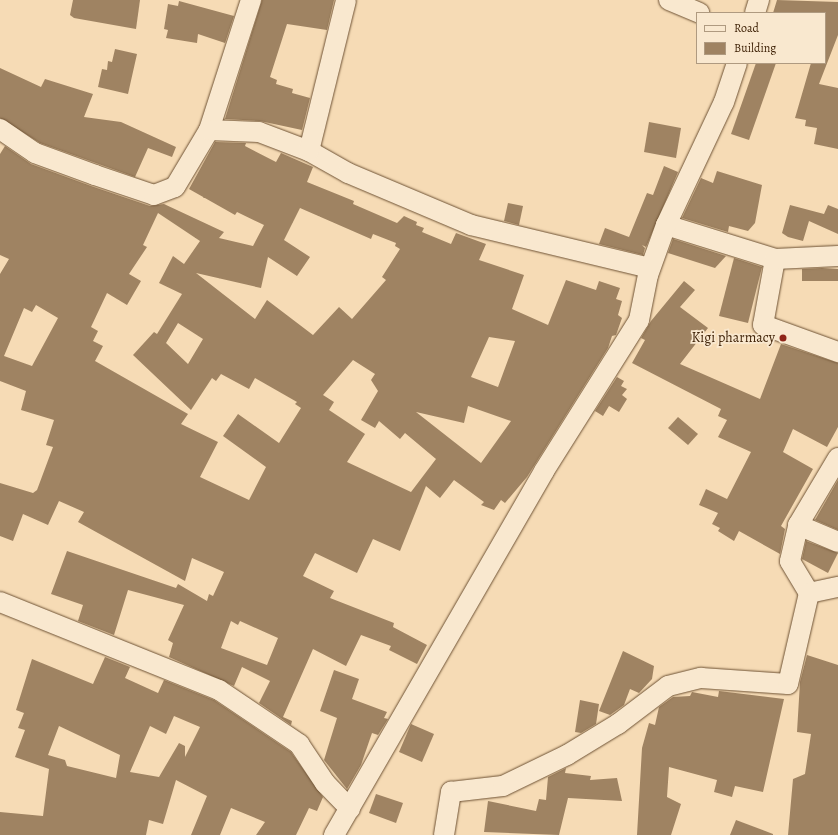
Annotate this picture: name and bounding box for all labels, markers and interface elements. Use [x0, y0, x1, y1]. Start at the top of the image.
legend [696, 12, 826, 64]
text: Road [734, 20, 759, 36]
text: Building [734, 40, 776, 56]
place label: Kigi pharmacy [691, 330, 775, 346]
marker: Kigi pharmacy [778, 333, 788, 343]

